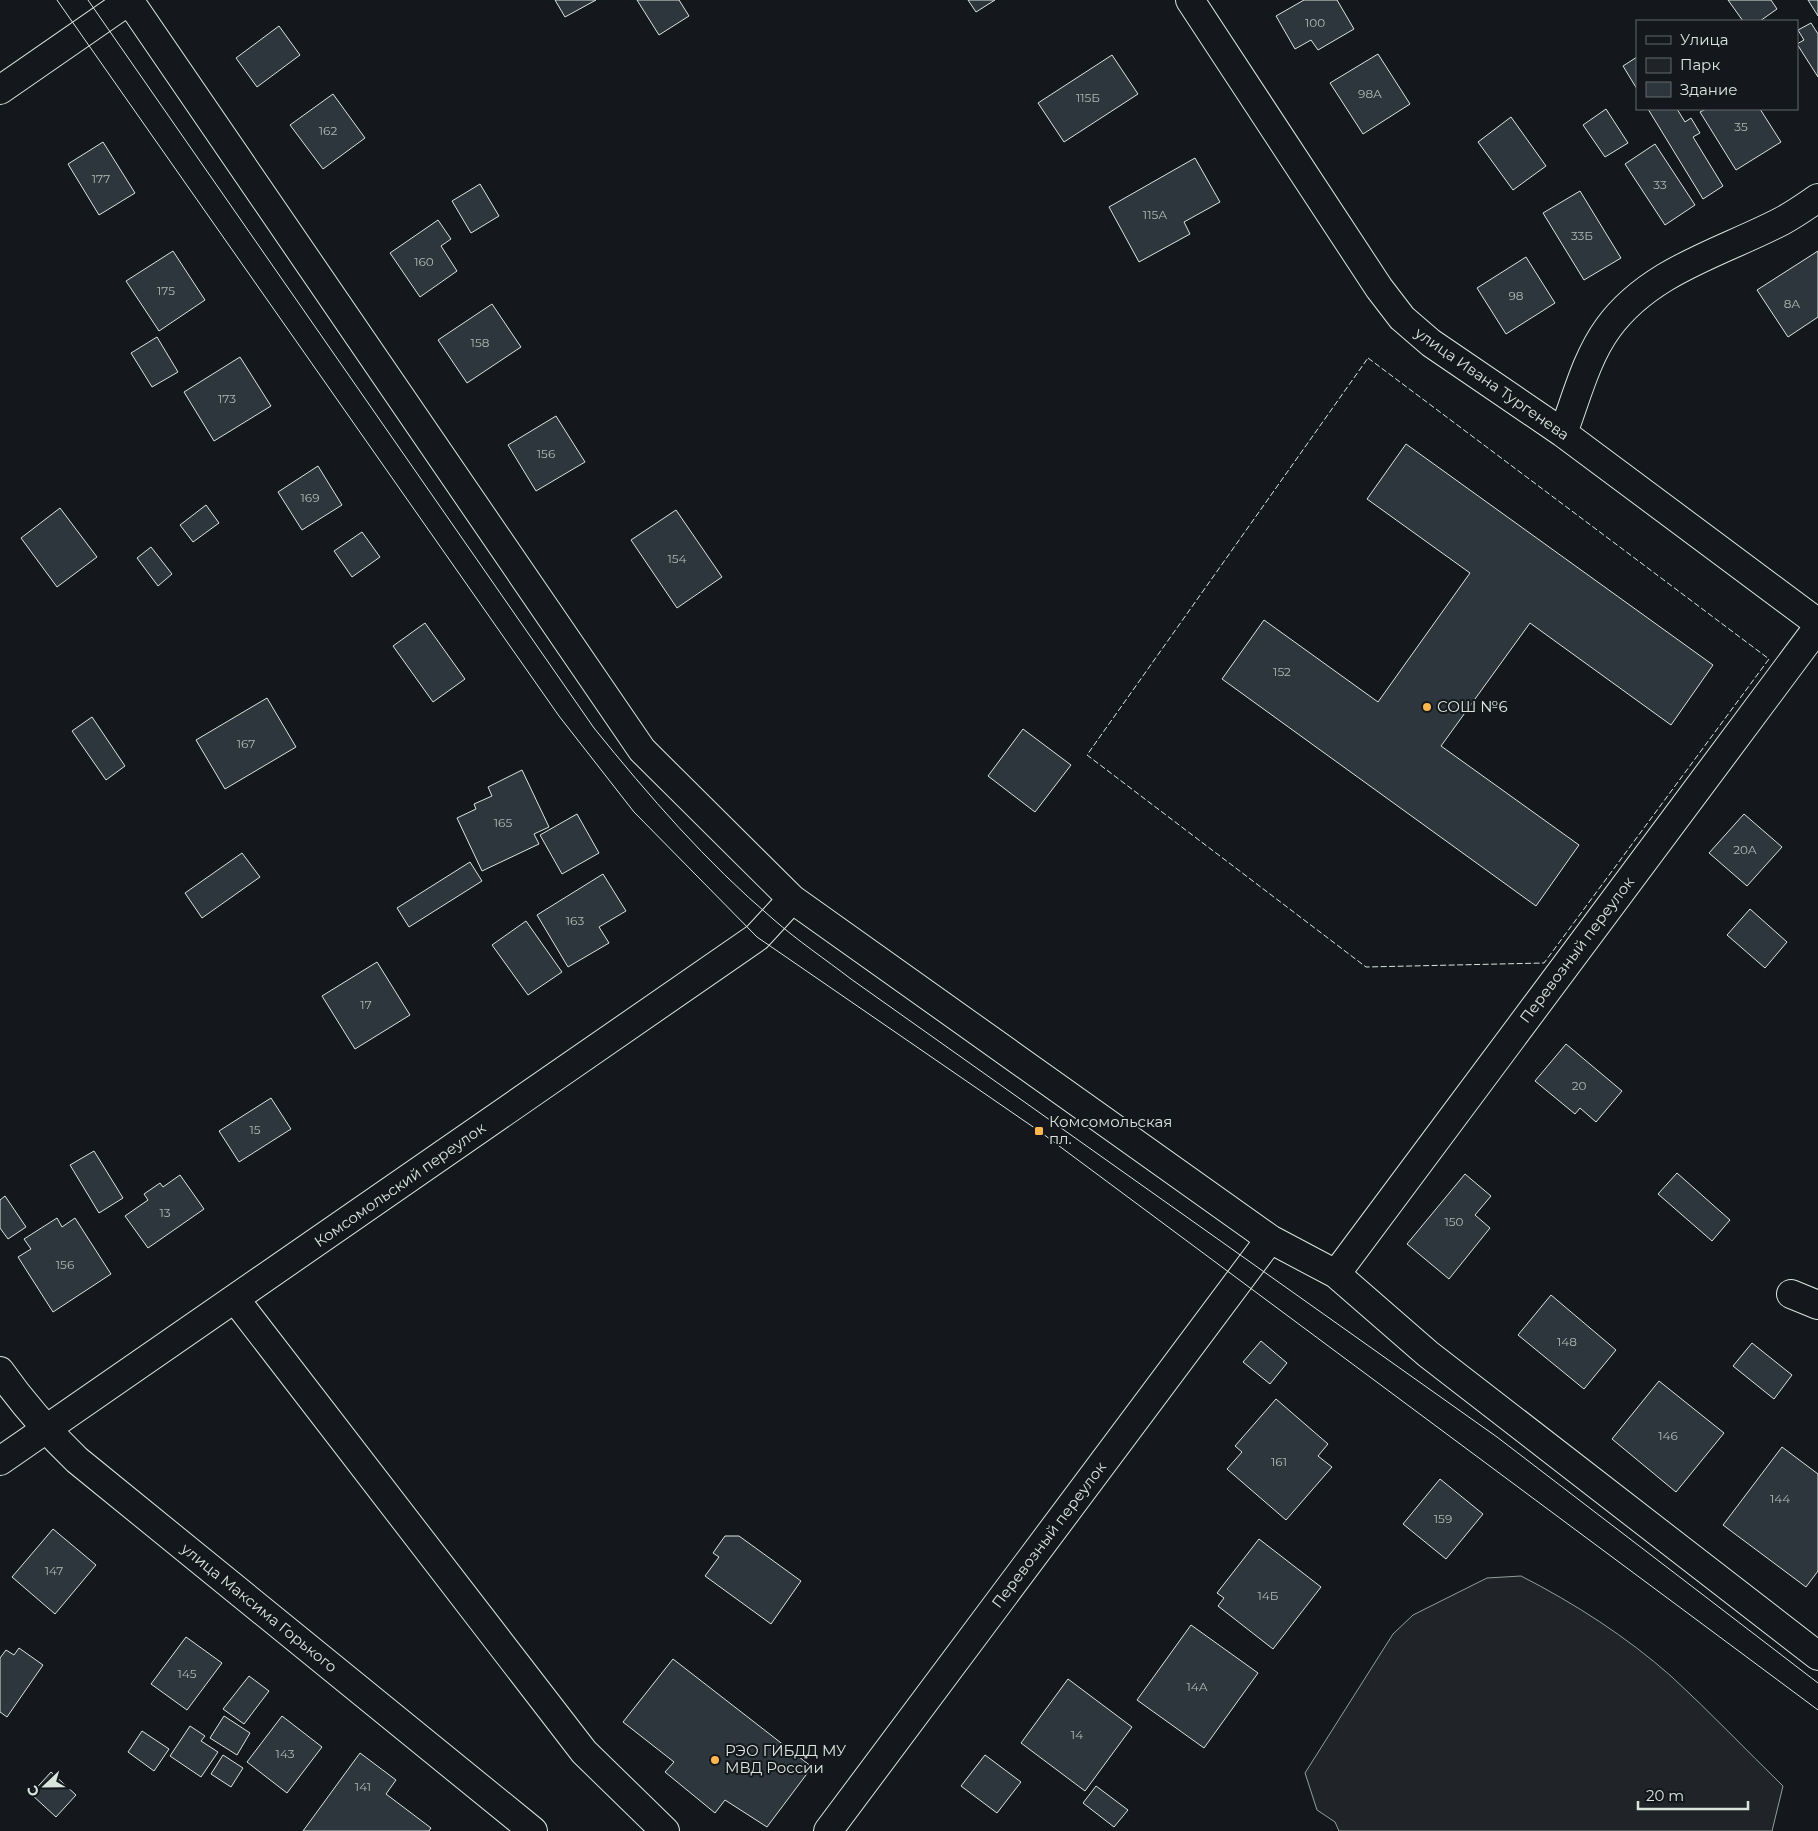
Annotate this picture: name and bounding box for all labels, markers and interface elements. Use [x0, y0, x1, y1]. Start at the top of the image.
house number: 100 [1305, 15, 1325, 30]
legend [1636, 20, 1798, 110]
text: Улица [1680, 30, 1728, 49]
text: Парк [1680, 55, 1720, 74]
text: Здание [1680, 80, 1738, 99]
house number: 98А [1358, 86, 1382, 101]
house number: 115Б [1076, 90, 1100, 105]
house number: 35 [1734, 119, 1748, 134]
house number: 162 [319, 123, 337, 138]
house number: 177 [92, 171, 110, 186]
house number: 33 [1653, 177, 1667, 192]
house number: 115А [1143, 207, 1167, 222]
house number: 33Б [1571, 228, 1593, 243]
house number: 160 [414, 254, 434, 269]
house number: 175 [157, 283, 175, 298]
house number: 98 [1509, 288, 1524, 303]
house number: 8А [1784, 296, 1800, 311]
street label: улица Ивана Тургенева [1411, 322, 1573, 444]
house number: 158 [471, 335, 490, 350]
house number: 173 [218, 391, 236, 406]
house number: 156 [537, 446, 555, 461]
house number: 169 [301, 490, 319, 505]
house number: 154 [667, 551, 687, 566]
house number: 152 [1273, 664, 1291, 679]
place label: СОШ №6 [1437, 697, 1508, 716]
marker: СОШ №6 [1421, 701, 1433, 713]
house number: 167 [237, 736, 255, 751]
house number: 165 [494, 815, 512, 830]
house number: 20А [1733, 842, 1757, 857]
street label: Перевозный переулок [1515, 872, 1638, 1027]
house number: 163 [566, 913, 584, 928]
house number: 17 [360, 997, 372, 1012]
house number: 20 [1572, 1078, 1586, 1093]
place label: Комсомольская пл. [1049, 1112, 1172, 1148]
street label: Комсомольский переулок [310, 1118, 489, 1251]
house number: 15 [249, 1122, 261, 1137]
marker: Комсомольская пл. [1033, 1125, 1045, 1137]
house number: 13 [159, 1205, 171, 1220]
house number: 150 [1444, 1214, 1464, 1229]
house number: 156 [56, 1257, 74, 1272]
house number: 148 [1557, 1334, 1577, 1349]
house number: 146 [1658, 1428, 1678, 1443]
house number: 161 [1271, 1454, 1287, 1469]
street label: Перевозный переулок [987, 1457, 1110, 1612]
house number: 144 [1770, 1491, 1790, 1506]
house number: 159 [1434, 1511, 1452, 1526]
street label: улица Максима Горького [177, 1538, 341, 1676]
house number: 147 [45, 1563, 63, 1578]
house number: 14Б [1258, 1588, 1279, 1603]
house number: 145 [177, 1666, 197, 1681]
house number: 14А [1186, 1679, 1208, 1694]
house number: 14 [1071, 1727, 1083, 1742]
place label: РЭО ГИБДД МУ МВД России [725, 1741, 847, 1777]
house number: 143 [276, 1746, 295, 1761]
marker: РЭО ГИБДД МУ МВД России [709, 1754, 721, 1766]
north arrow [20, 1761, 70, 1811]
scale bar [1638, 1778, 1748, 1810]
house number: 141 [355, 1779, 371, 1794]
text: С [23, 1783, 43, 1799]
text: 20 m [1646, 1786, 1684, 1805]

